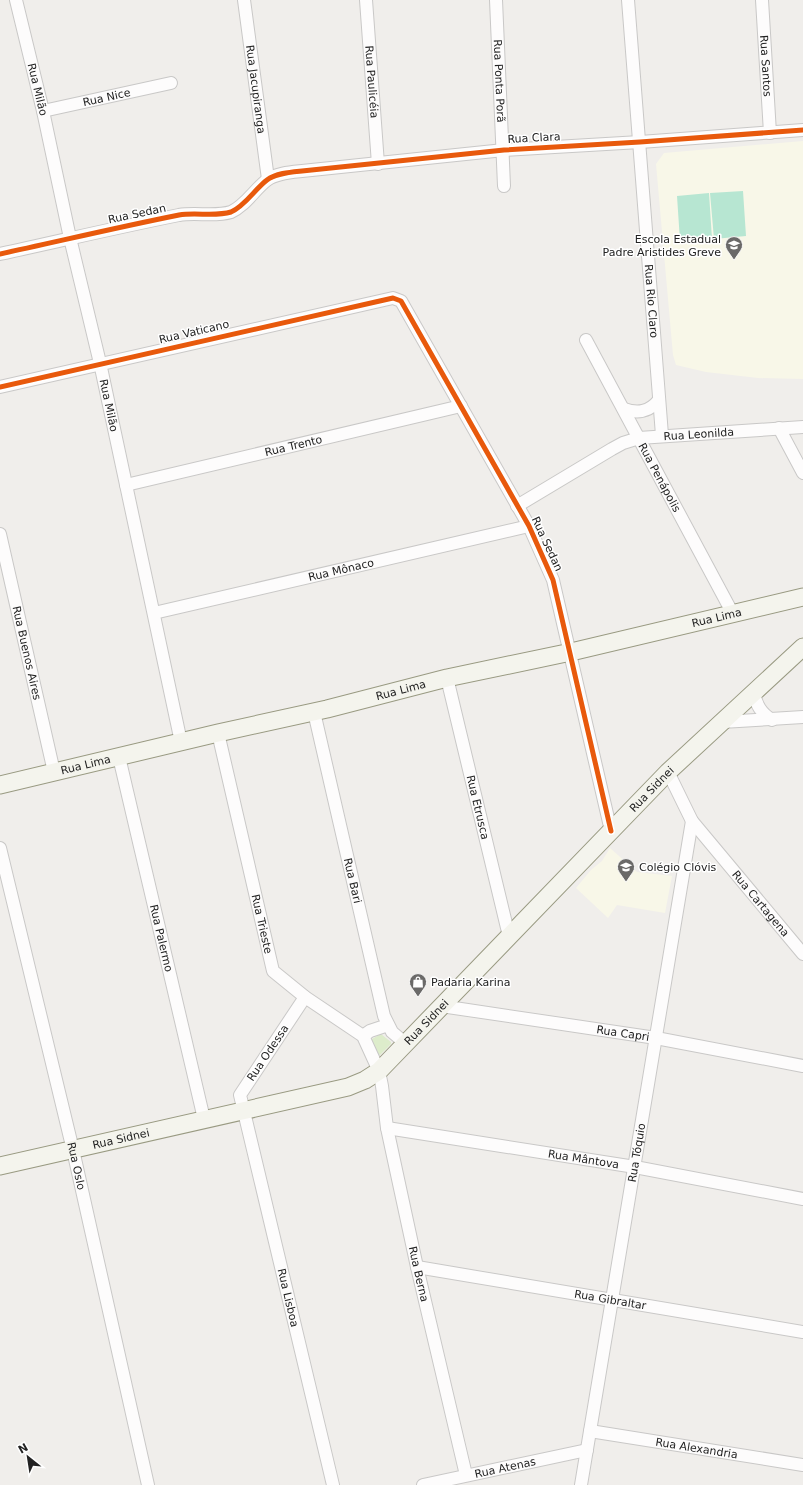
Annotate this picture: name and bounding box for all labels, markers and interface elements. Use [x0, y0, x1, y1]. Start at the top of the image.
street label: Rua Santos [758, 35, 774, 97]
street label: Rua Ponta Porã [491, 39, 508, 123]
street label: Rua Jacupiranga [244, 44, 268, 134]
street label: Rua Paulicéia [363, 45, 381, 119]
street label: Rua Milão [25, 62, 50, 117]
street label: Rua Nice [81, 86, 132, 109]
street label: Rua Clara [507, 130, 561, 146]
street label: Rua Sedan [107, 202, 167, 226]
place label: Escola Estadual Padre Aristides Greve [603, 233, 721, 259]
school or university icon: Escola Estadual Padre Aristides Greve [724, 235, 744, 260]
street label: Rua Rio Claro [642, 264, 661, 339]
street label: Rua Vaticano [158, 318, 231, 346]
street label: Rua Milão [97, 378, 121, 433]
street label: Rua Leonilda [663, 425, 734, 443]
street label: Rua Trento [263, 432, 324, 459]
street label: Rua Penápolis [636, 441, 684, 515]
street label: Rua Sedan [529, 515, 565, 573]
street label: Rua Mônaco [307, 556, 375, 584]
street label: Rua Buenos Aires [10, 605, 44, 702]
street label: Rua Lima [690, 605, 743, 630]
street label: Rua Lima [375, 677, 427, 703]
street label: Rua Lima [59, 752, 112, 777]
street label: Rua Sidnei [627, 764, 676, 815]
street label: Rua Etrusca [464, 774, 492, 841]
street label: Rua Bari [341, 857, 364, 905]
school or university icon: Colégio Clóvis [616, 857, 636, 882]
place label: Colégio Clóvis [639, 861, 717, 874]
street label: Rua Cartagena [730, 868, 792, 939]
street label: Rua Trieste [249, 893, 275, 955]
street label: Rua Palermo [147, 903, 176, 973]
shop icon: Padaria Karina [408, 972, 428, 997]
place label: Padaria Karina [431, 976, 510, 989]
street label: Rua Sidnei [401, 997, 451, 1047]
street label: Rua Odessa [244, 1022, 292, 1084]
street label: Rua Capri [596, 1023, 650, 1043]
street label: Rua Tóquio [625, 1122, 648, 1183]
street label: Rua Sidnei [91, 1126, 151, 1151]
street label: Rua Oslo [65, 1141, 88, 1191]
street label: Rua Mântova [547, 1147, 620, 1171]
street label: Rua Berna [406, 1245, 432, 1303]
street label: Rua Lisboa [275, 1267, 302, 1328]
street label: Rua Gibraltar [573, 1287, 648, 1312]
street label: Rua Alexandria [655, 1435, 739, 1461]
north arrow [8, 1437, 48, 1477]
text: N [16, 1441, 30, 1457]
street label: Rua Atenas [473, 1455, 537, 1480]

